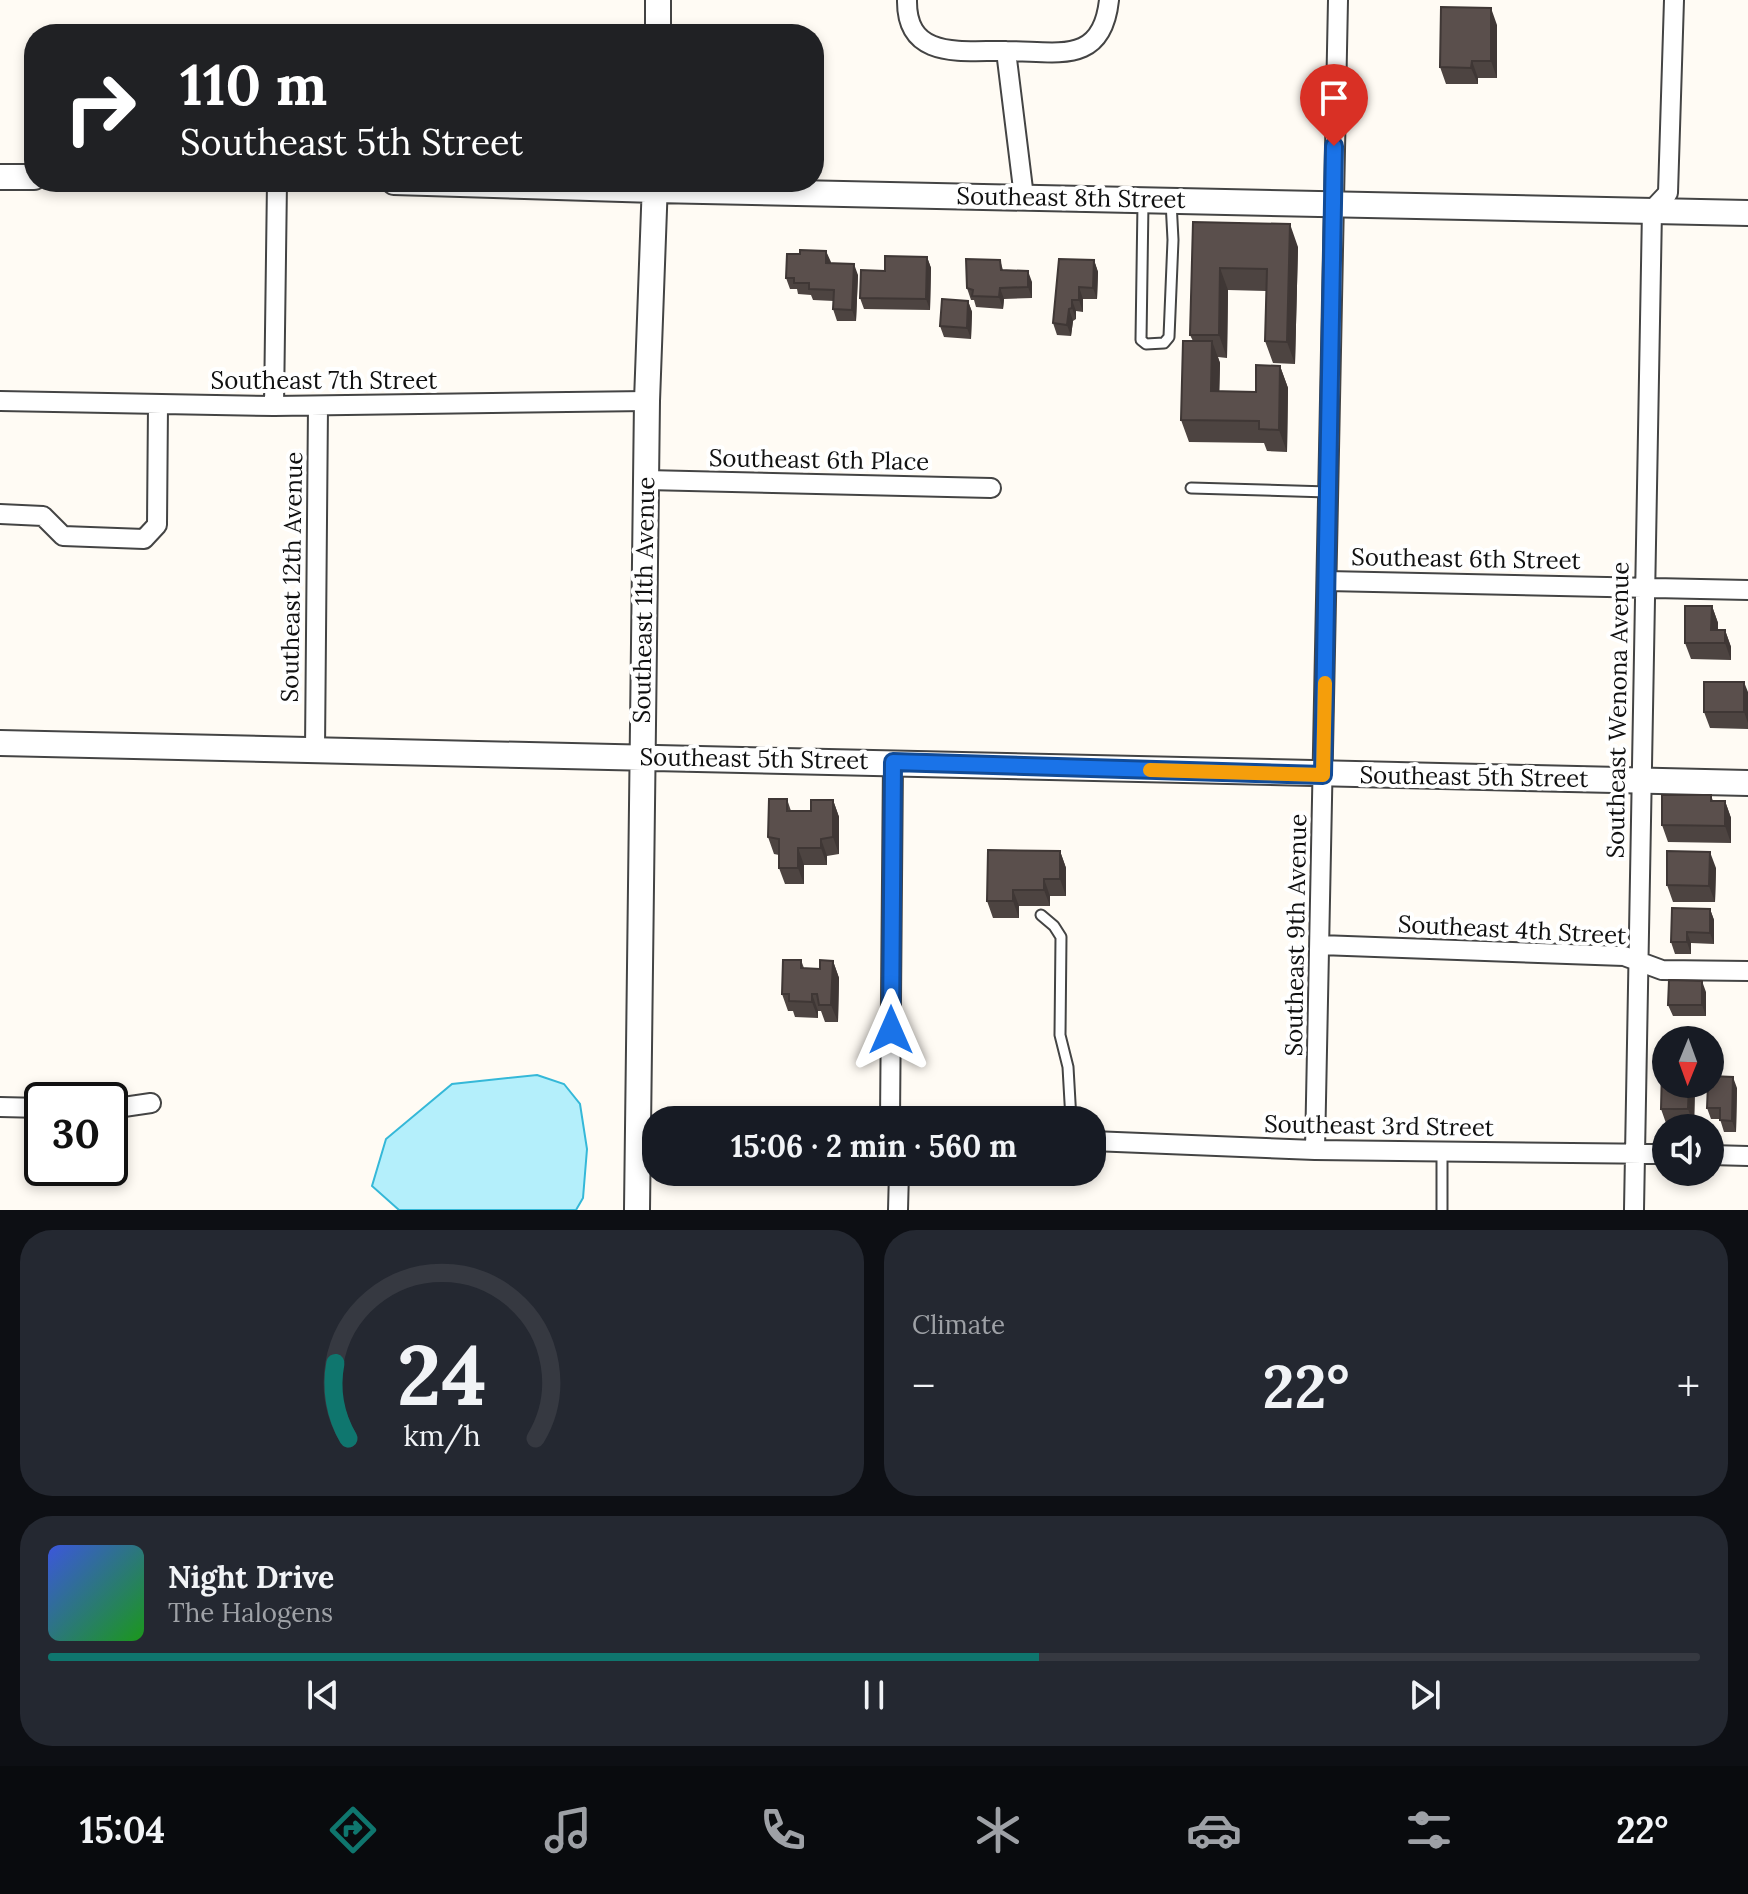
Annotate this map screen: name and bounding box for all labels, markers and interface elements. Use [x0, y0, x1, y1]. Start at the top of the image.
text: 110 m [180, 49, 327, 120]
icon: right [48, 56, 152, 160]
pin [1300, 64, 1368, 146]
icon: arrive [1312, 76, 1356, 120]
text: Southeast 5th Street [180, 119, 523, 165]
street label: Southeast 8th Street [956, 180, 1187, 215]
street label: Southeast 7th Street [211, 365, 438, 396]
street label: Southeast 6th Place [708, 442, 930, 477]
street label: Southeast 12th Avenue [274, 451, 309, 703]
street label: Southeast 11th Avenue [626, 476, 661, 724]
street label: Southeast 6th Street [1351, 541, 1582, 576]
street label: Southeast Wenona Avenue [1599, 561, 1636, 859]
street label: Southeast 5th Street [639, 741, 869, 776]
street label: Southeast 5th Street [1359, 759, 1589, 794]
street label: Southeast 9th Avenue [1278, 813, 1313, 1057]
street label: Southeast 4th Street [1397, 908, 1628, 951]
position arrow [849, 988, 933, 1072]
north arrow [1652, 1026, 1724, 1098]
map controls [1652, 1026, 1724, 1186]
speed limit sign: 30 [24, 1082, 128, 1186]
street label: Southeast 3rd Street [1264, 1108, 1495, 1143]
button: sound [1652, 1114, 1724, 1186]
text: 15:06 · 2 min · 560 m [731, 1127, 1017, 1165]
text: Climate [912, 1308, 1005, 1341]
text: 24 [397, 1321, 487, 1428]
text: 22° [1263, 1348, 1349, 1424]
text: − [912, 1358, 935, 1414]
text: + [1677, 1358, 1700, 1414]
text: km/h [403, 1417, 481, 1454]
text: Night Drive [168, 1558, 334, 1596]
text: The Halogens [168, 1596, 333, 1629]
icon: previous [301, 1673, 345, 1717]
icon: pause [852, 1673, 896, 1717]
icon: next [1403, 1673, 1447, 1717]
icon: directions [325, 1802, 381, 1858]
icon: music [540, 1802, 596, 1858]
icon: phone [755, 1802, 811, 1858]
icon: climate [970, 1802, 1026, 1858]
icon: car [1186, 1802, 1242, 1858]
icon: filters [1401, 1802, 1457, 1858]
text: 15:04 [80, 1807, 165, 1853]
text: 22° [1616, 1807, 1668, 1853]

